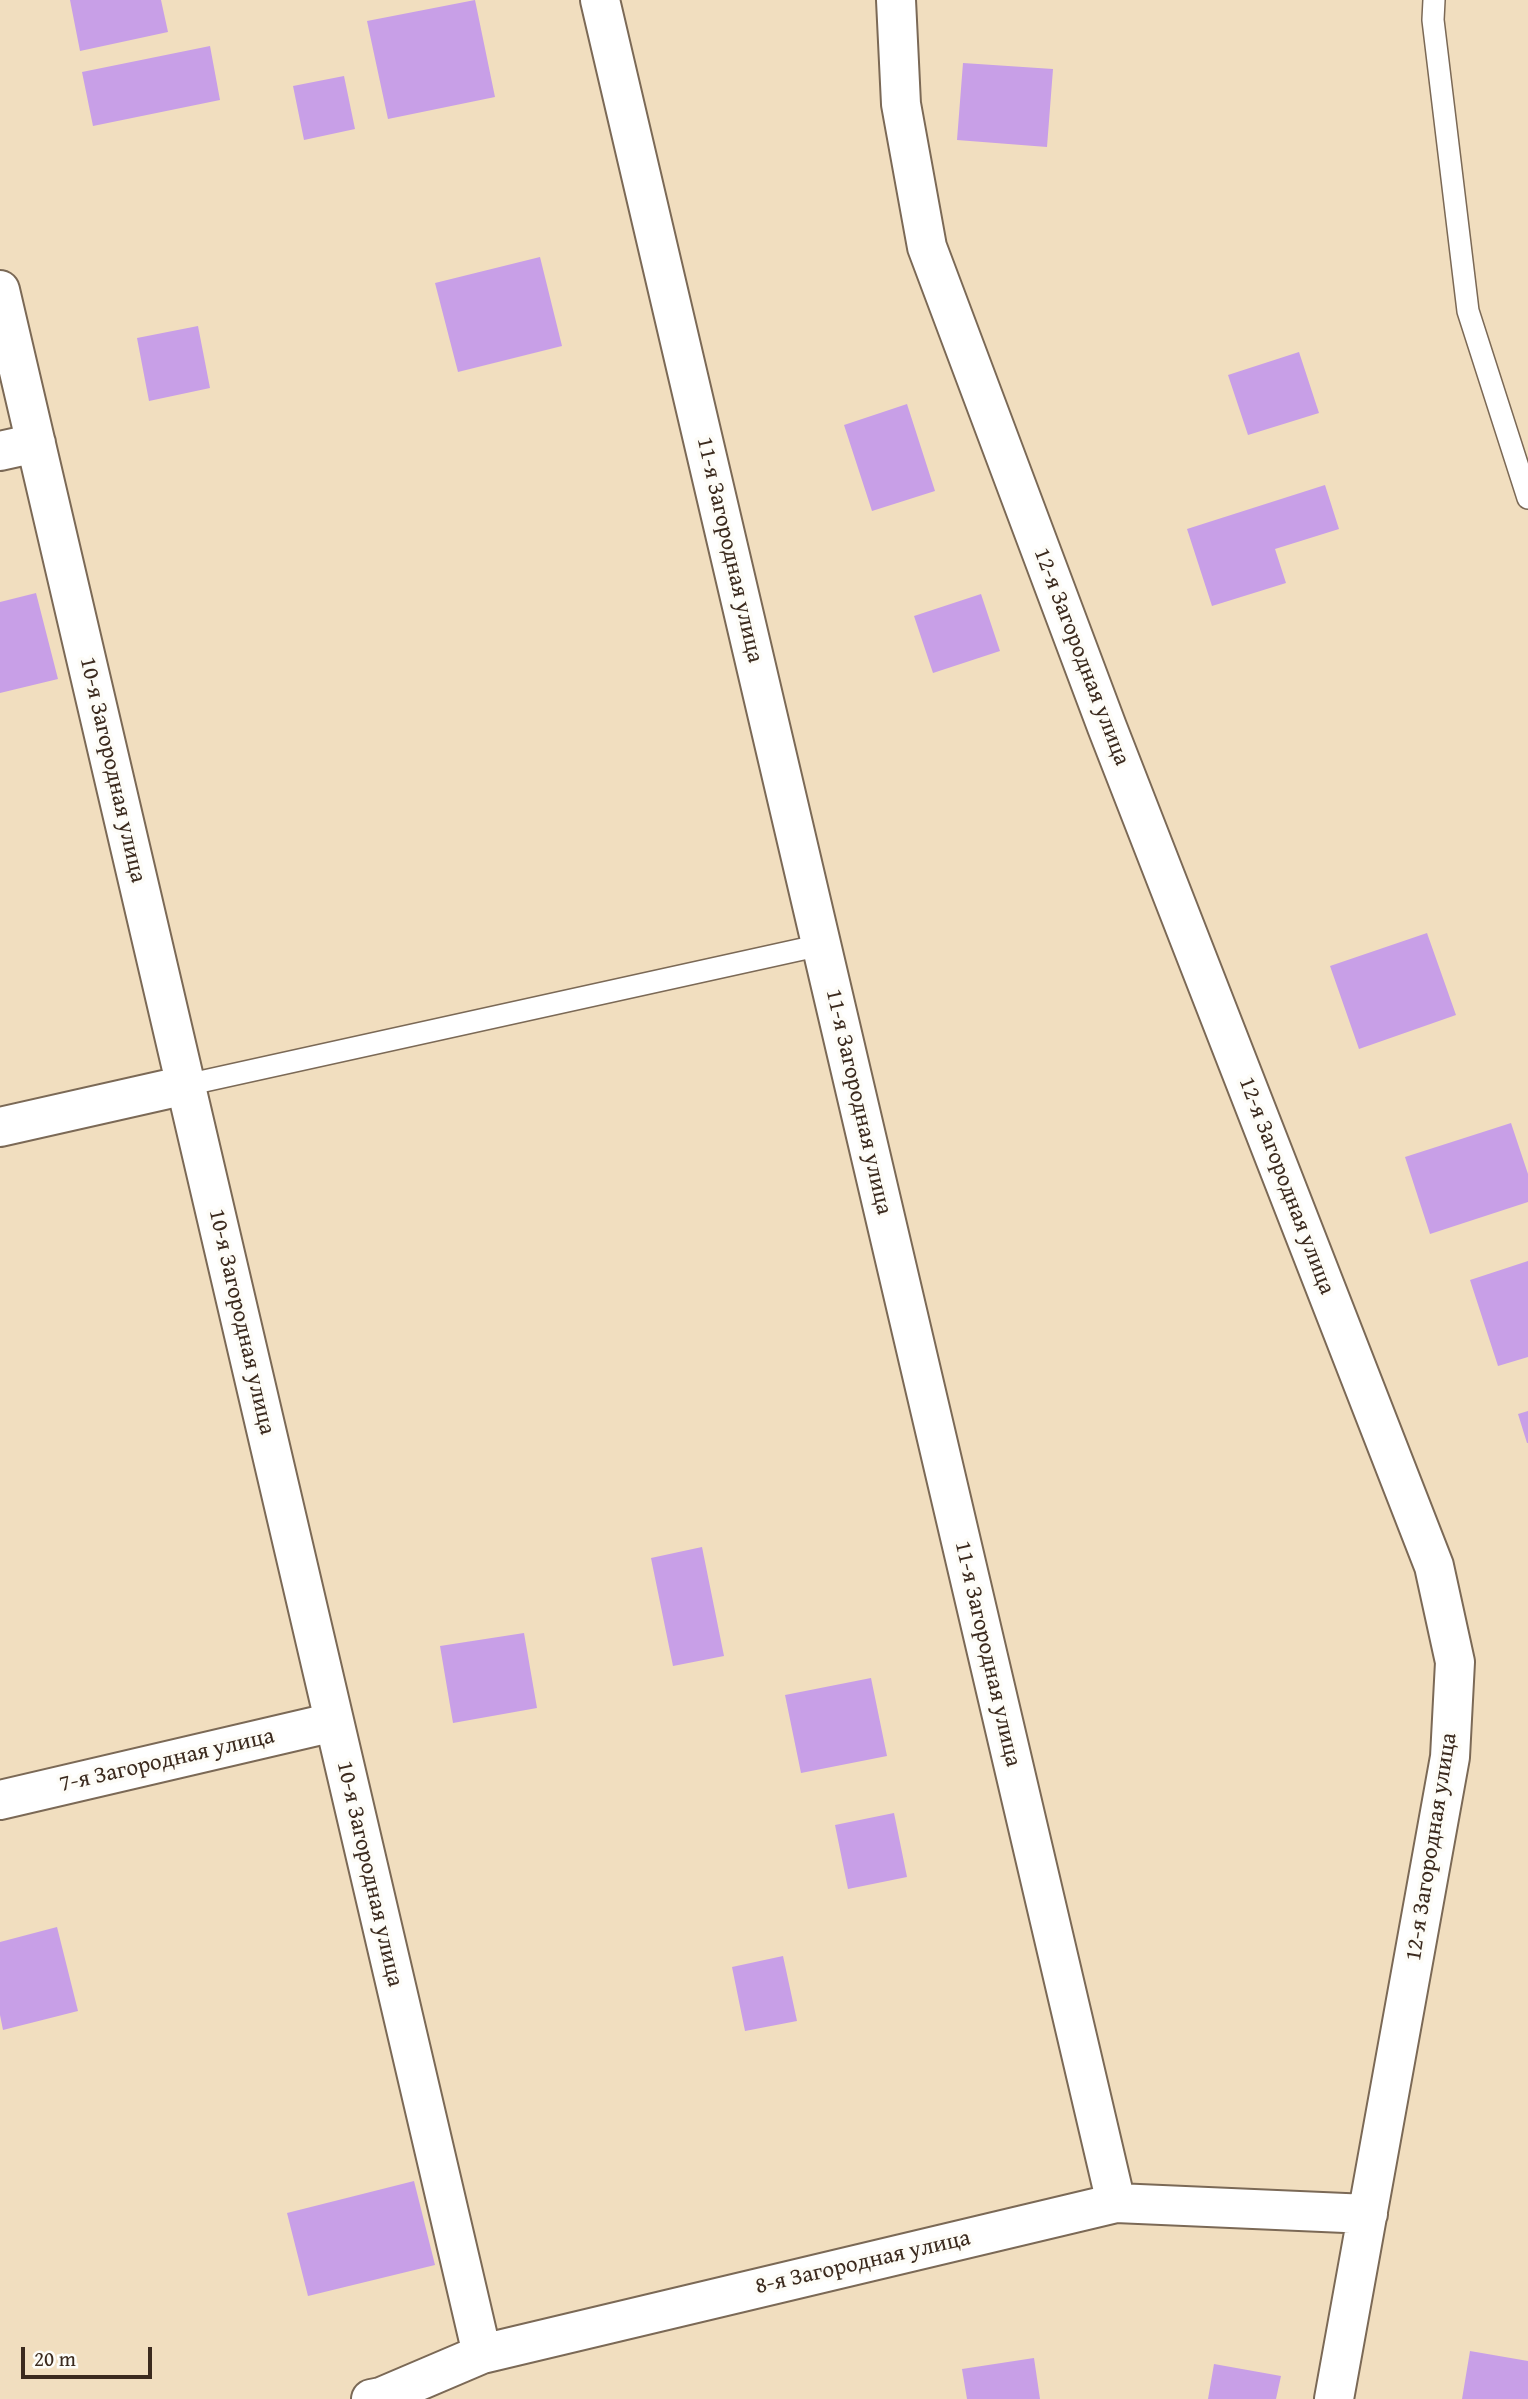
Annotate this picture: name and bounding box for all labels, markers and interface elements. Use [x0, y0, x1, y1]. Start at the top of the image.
street label: 11-я Загородная улица [690, 434, 768, 666]
street label: 12-я Загородная улица [1027, 544, 1135, 770]
street label: 10-я Загородная улица [73, 654, 151, 886]
street label: 11-я Загородная улица [819, 986, 897, 1218]
street label: 12-я Загородная улица [1232, 1073, 1340, 1299]
street label: 10-я Загородная улица [202, 1206, 280, 1438]
street label: 11-я Загородная улица [948, 1538, 1026, 1770]
street label: 7-я Загородная улица [57, 1723, 277, 1799]
street label: 12-я Загородная улица [1400, 1731, 1464, 1963]
street label: 10-я Загородная улица [330, 1758, 408, 1990]
street label: 8-я Загородная улица [753, 2225, 973, 2301]
scale bar [24, 2332, 156, 2376]
text: 20 m [34, 2343, 76, 2374]

